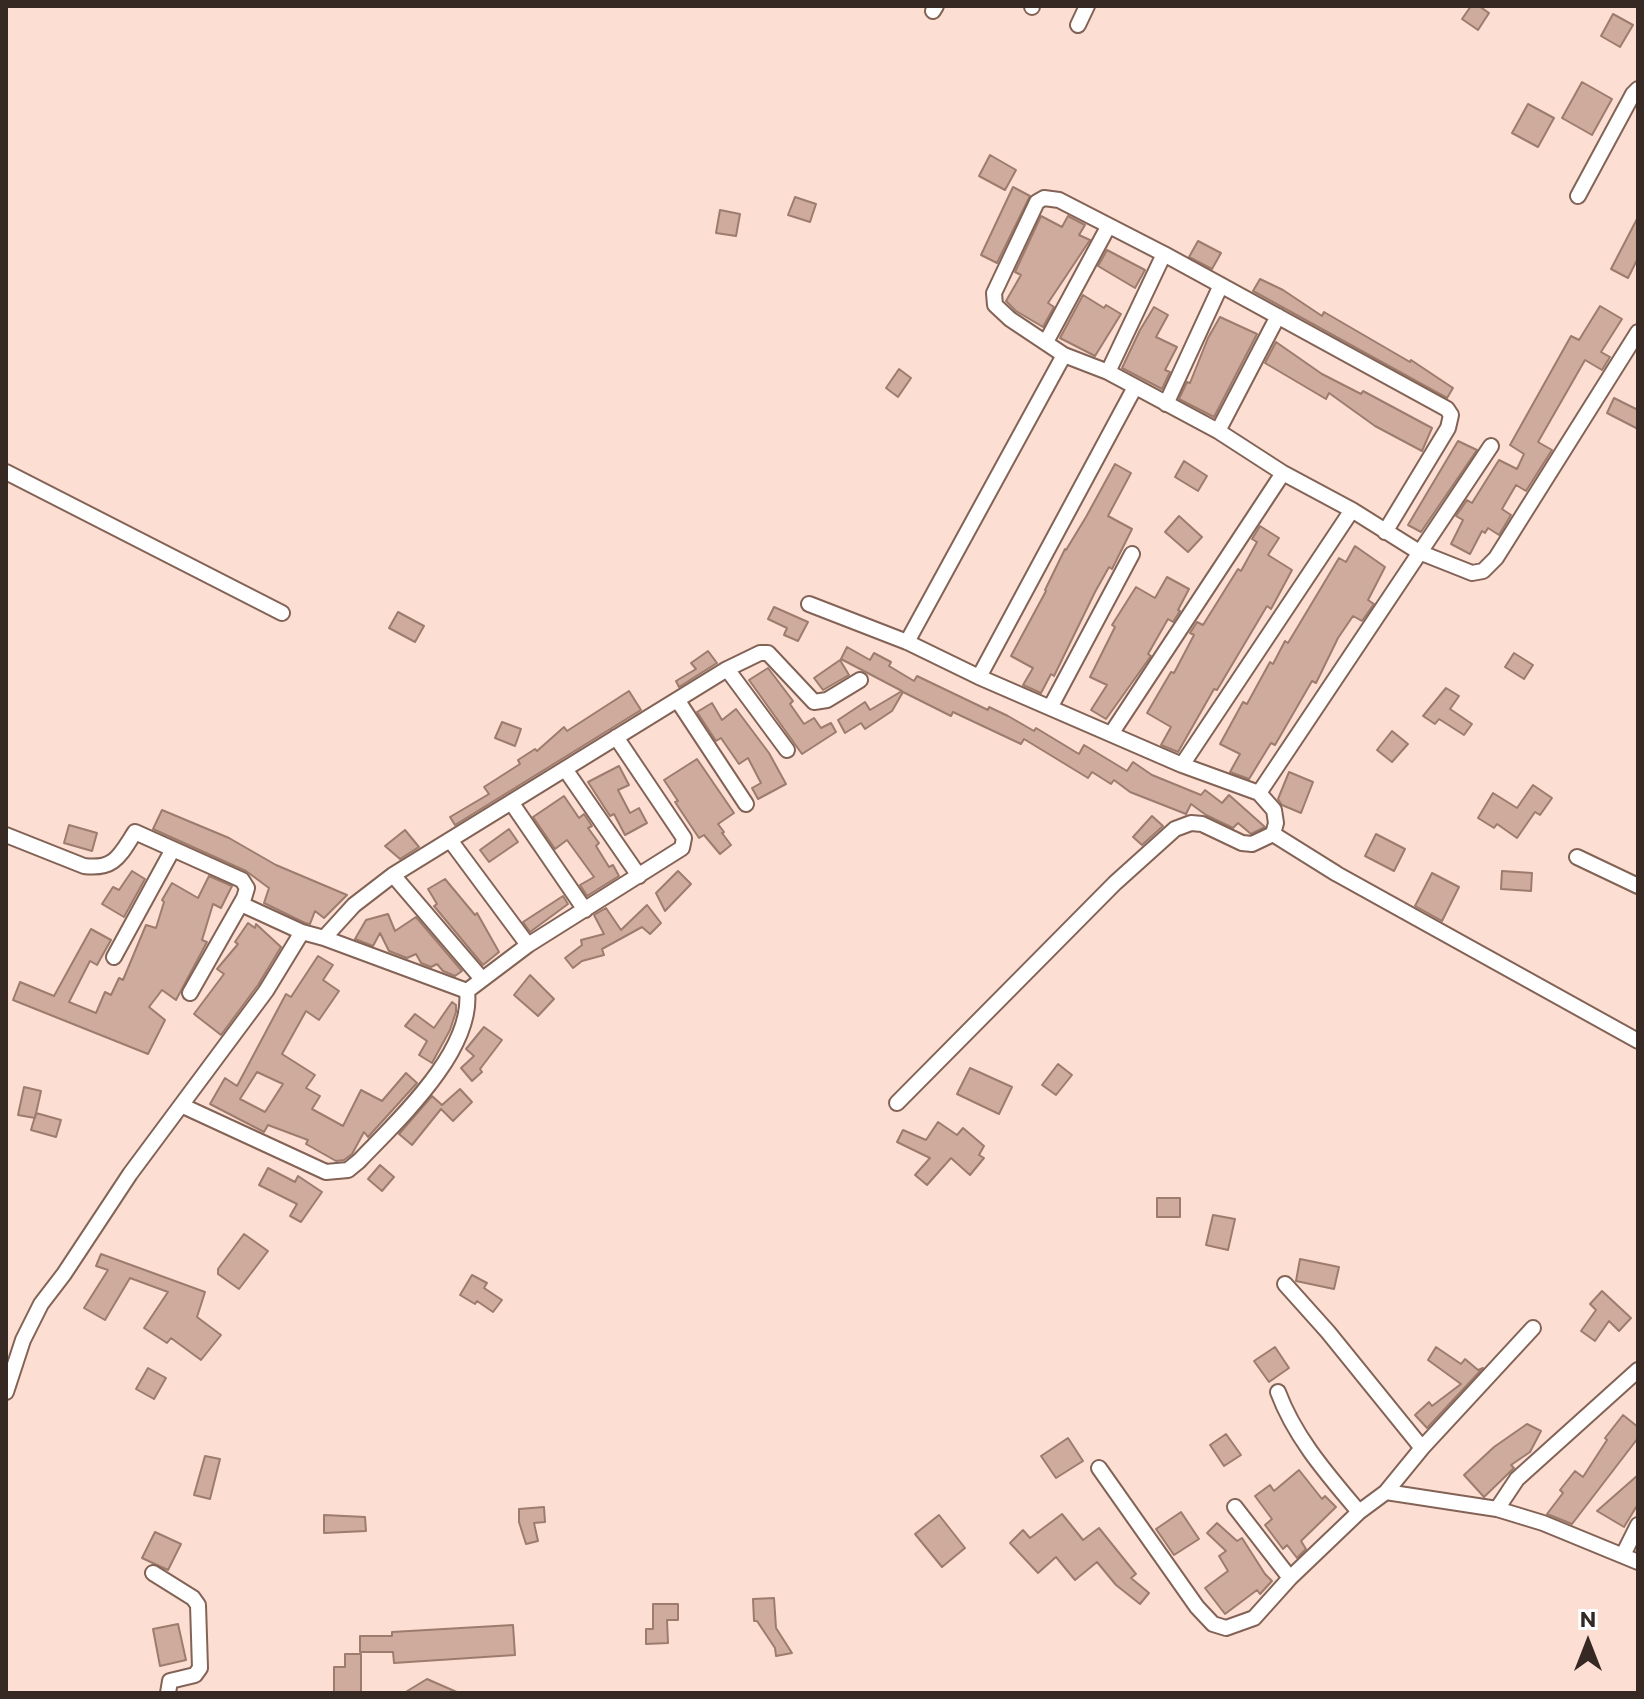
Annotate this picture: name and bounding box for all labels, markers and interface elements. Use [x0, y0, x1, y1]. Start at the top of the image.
north arrow [1548, 1603, 1628, 1683]
text: N [1580, 1605, 1596, 1632]

